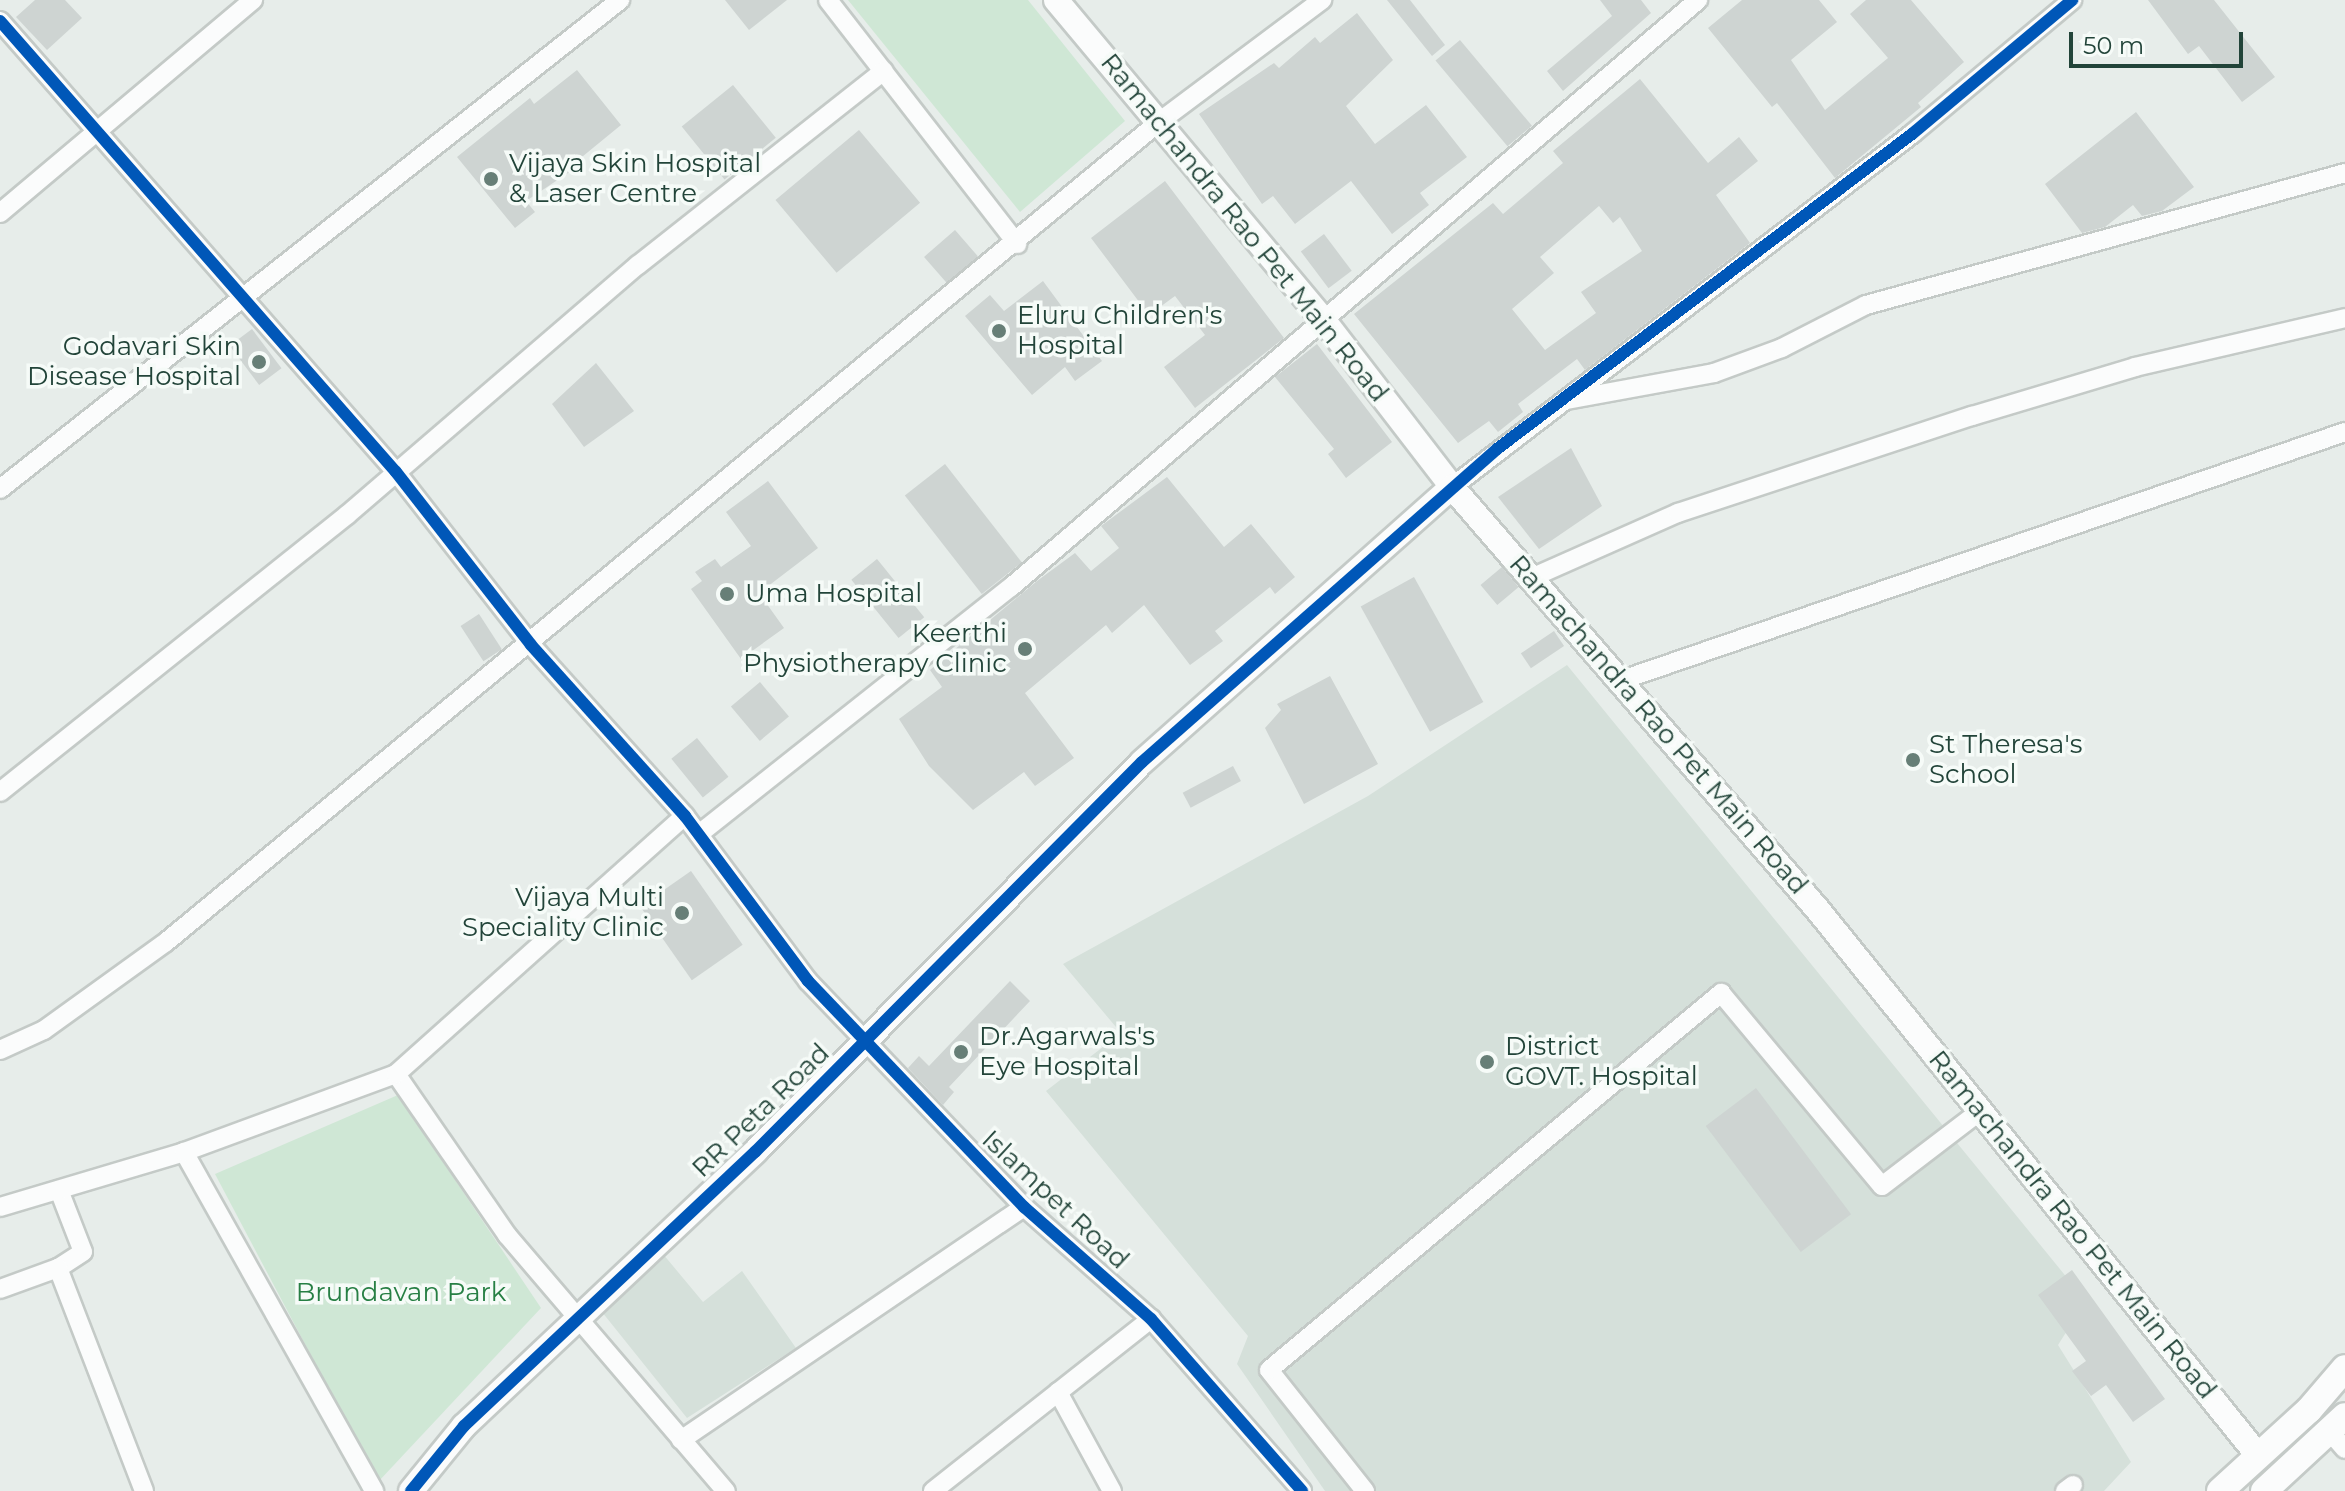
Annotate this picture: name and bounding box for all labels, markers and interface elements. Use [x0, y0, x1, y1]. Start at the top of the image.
scale bar [2073, 16, 2247, 66]
text: 50 m [2083, 31, 2144, 60]
street label: Ramachandra Rao Pet Main Road [1094, 48, 1394, 408]
place label: Vijaya Skin Hospital & Laser Centre [509, 148, 761, 210]
marker: Vijaya Skin Hospital & Laser Centre [480, 168, 502, 190]
place label: Eluru Children's Hospital [1017, 300, 1223, 362]
marker: Eluru Children's Hospital [988, 320, 1010, 342]
place label: Godavari Skin Disease Hospital [27, 331, 241, 392]
marker: Godavari Skin Disease Hospital [248, 351, 270, 373]
street label: Ramachandra Rao Pet Main Road [1502, 549, 1814, 901]
place label: Uma Hospital [745, 578, 922, 610]
marker: Uma Hospital [716, 583, 738, 605]
place label: Keerthi Physiotherapy Clinic [743, 618, 1007, 680]
marker: Keerthi Physiotherapy Clinic [1014, 638, 1036, 660]
place label: St Theresa's School [1929, 729, 2082, 790]
marker: St Theresa's School [1904, 751, 1922, 769]
place label: Vijaya Multi Speciality Clinic [462, 882, 664, 944]
marker: Vijaya Multi Speciality Clinic [671, 902, 693, 924]
place label: Dr.Agarwals's Eye Hospital [979, 1021, 1155, 1082]
place label: District GOVT. Hospital [1505, 1031, 1698, 1092]
street label: RR Peta Road [686, 1038, 836, 1184]
marker: Dr.Agarwals's Eye Hospital [950, 1041, 972, 1063]
street label: Ramachandra Rao Pet Main Road [1922, 1045, 2222, 1405]
marker: District GOVT. Hospital [1476, 1051, 1498, 1073]
street label: Islampet Road [975, 1124, 1135, 1276]
park label: Brundavan Park [296, 1277, 506, 1309]

